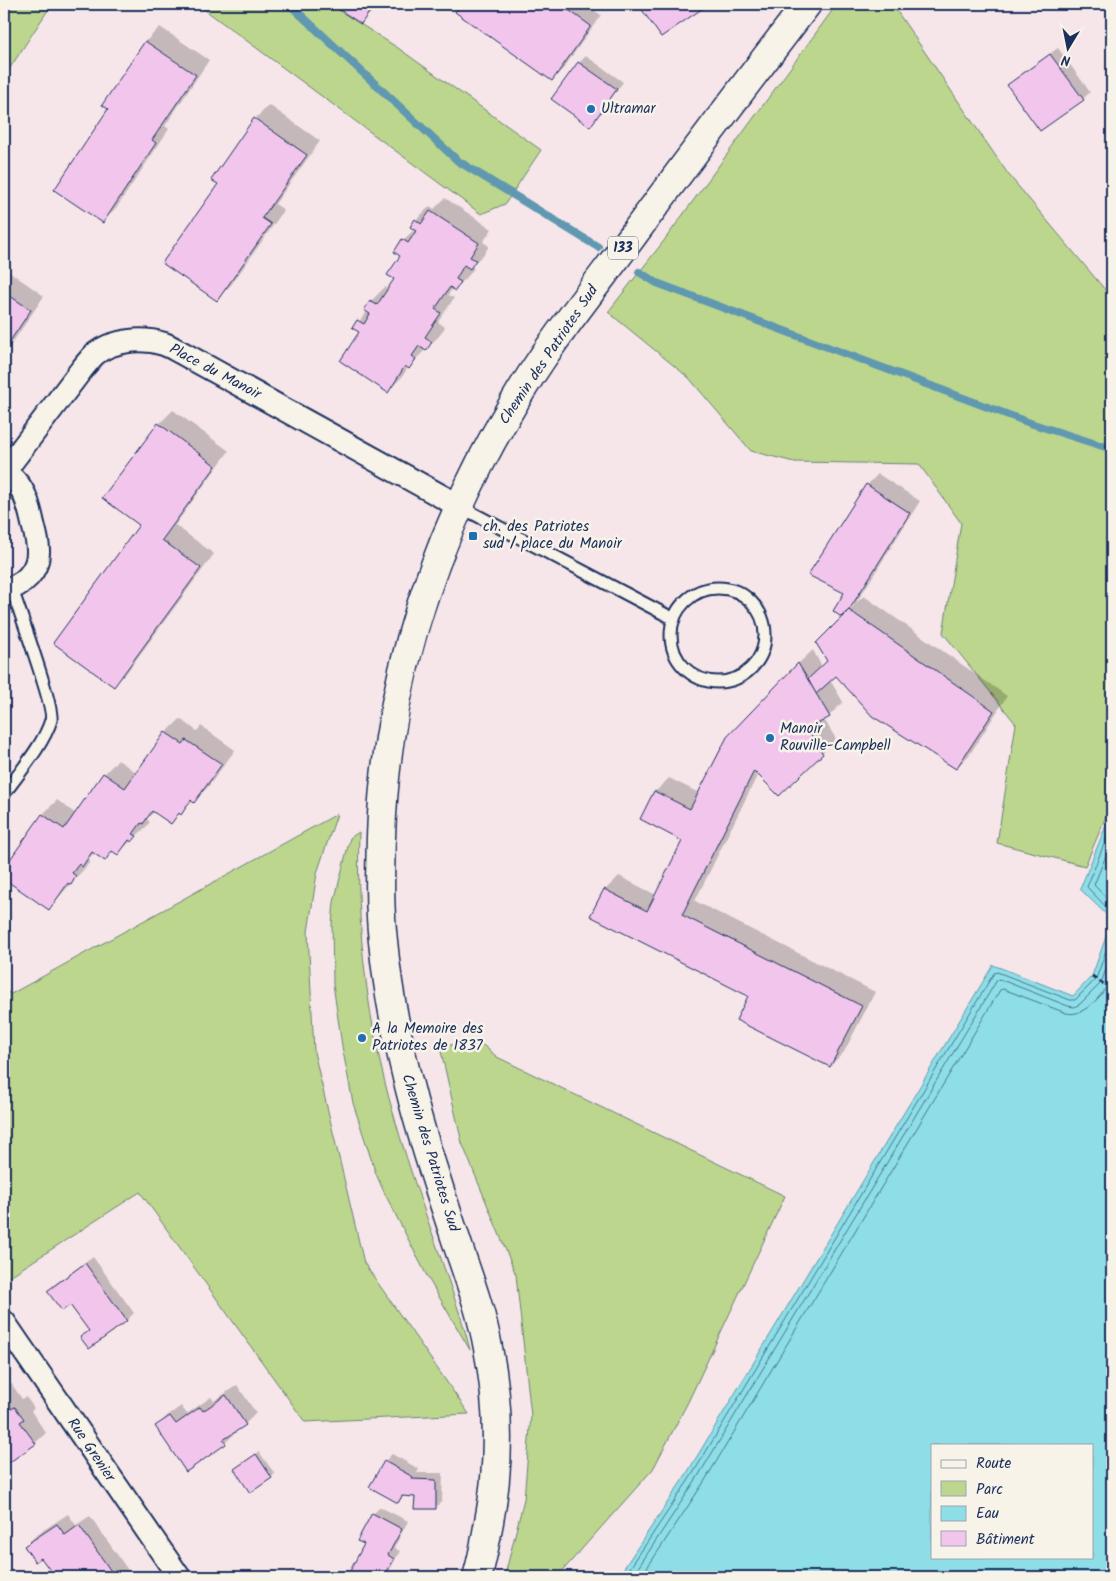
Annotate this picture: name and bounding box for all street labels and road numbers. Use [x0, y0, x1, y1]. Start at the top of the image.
road number: 133 [608, 237, 638, 260]
street label: Chemin des Patriotes Sud [493, 280, 605, 430]
street label: Place du Manoir [165, 338, 266, 407]
street label: Chemin des Patriotes Sud [395, 1071, 466, 1235]
street label: Rue Grenier [61, 1413, 122, 1488]

